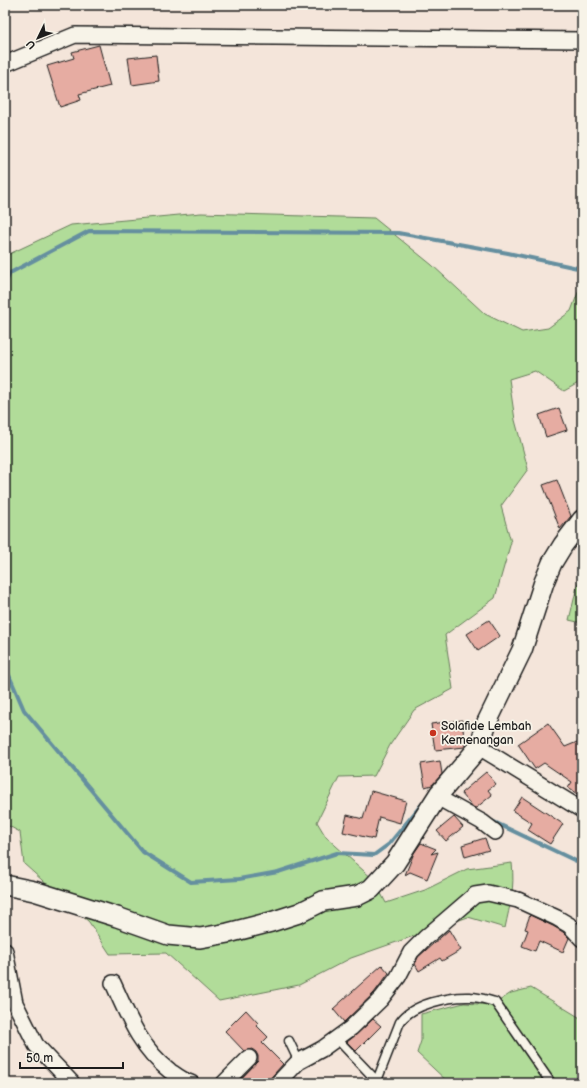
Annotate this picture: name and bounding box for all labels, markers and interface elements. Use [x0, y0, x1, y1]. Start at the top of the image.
north arrow [18, 18, 58, 58]
text: U [24, 37, 38, 52]
place label: Solafide Lembah Kemenangan [441, 719, 532, 748]
marker: Solafide Lembah Kemenangan [428, 728, 438, 738]
scale bar [20, 1044, 123, 1070]
text: 50 m [26, 1051, 53, 1066]

